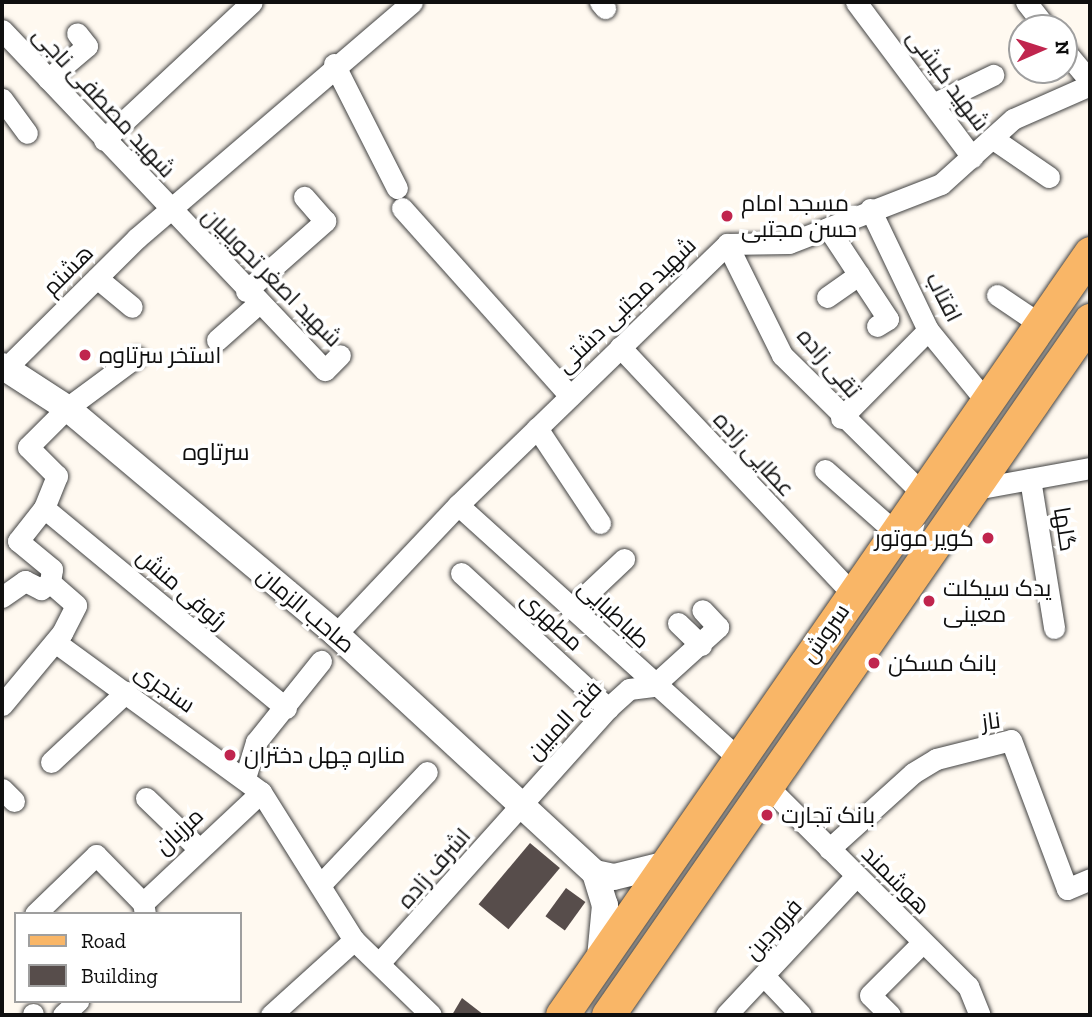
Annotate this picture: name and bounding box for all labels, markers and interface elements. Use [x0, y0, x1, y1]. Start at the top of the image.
north arrow [1008, 14, 1078, 84]
street label: شهید مصطفی ناجی [27, 21, 181, 183]
street label: شهید کیشی [901, 24, 995, 136]
text: N [1051, 40, 1074, 56]
place label: مسجد امام حسن مجتبی [741, 189, 857, 243]
street label: شهید اصغر تحویلیان [197, 202, 347, 352]
marker: مسجد امام حسن مجتبی [719, 208, 735, 224]
street label: شهید مجتبی دشتی [550, 231, 702, 379]
street label: هشتم [37, 239, 99, 301]
street label: افتاب [920, 268, 968, 326]
street label: تقی زاده [791, 323, 867, 403]
place label: استخر سرتاوه [99, 341, 221, 369]
marker: استخر سرتاوه [77, 347, 93, 363]
street label: عطایی زاده [708, 406, 800, 502]
district label: سرتاوه [182, 438, 250, 466]
street label: گلها [1048, 505, 1082, 553]
place label: کویر موتور [875, 524, 974, 552]
marker: کویر موتور [980, 530, 996, 546]
street label: رئوفی منش [131, 542, 233, 636]
street label: صاحب الزمان [252, 561, 360, 659]
street label: طباطبایی [573, 574, 655, 654]
place label: یدک سیکلت معینی [943, 574, 1051, 628]
street label: مطهری [515, 585, 589, 657]
marker: یدک سیکلت معینی [921, 593, 937, 609]
street label: سروش [795, 598, 855, 668]
place label: بانک مسکن [888, 649, 997, 677]
marker: بانک مسکن [866, 655, 882, 671]
street label: سنجری [130, 657, 200, 719]
street label: فتح المبین [520, 675, 608, 765]
street label: ناز [980, 706, 1002, 736]
place label: مناره چهل دختران [244, 741, 405, 769]
marker: مناره چهل دختران [222, 747, 238, 763]
place label: بانک تجارت [781, 801, 875, 829]
street label: مرزبان [149, 802, 209, 860]
marker: بانک تجارت [759, 807, 775, 823]
street label: اشرف زاده [392, 822, 476, 914]
street label: هوشمند [856, 840, 936, 920]
street label: فروردین [738, 893, 808, 965]
legend [14, 912, 242, 1003]
text: Road [81, 928, 126, 953]
text: Building [81, 963, 158, 988]

